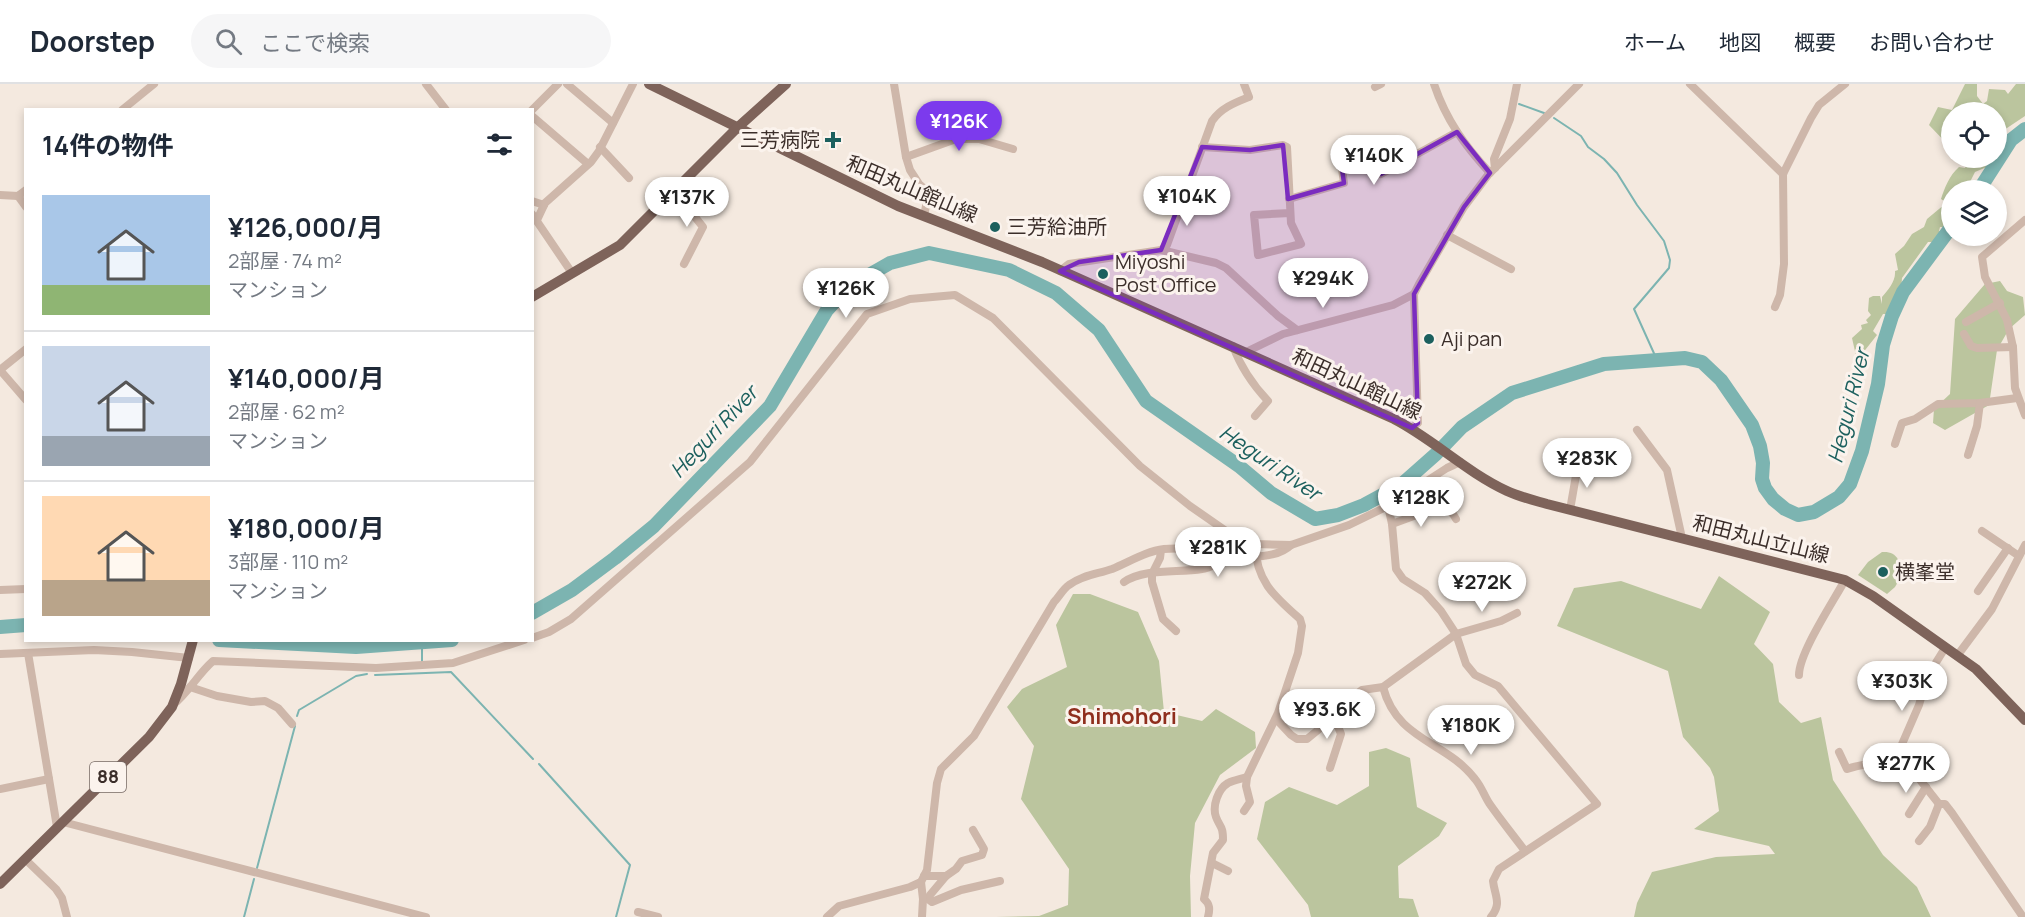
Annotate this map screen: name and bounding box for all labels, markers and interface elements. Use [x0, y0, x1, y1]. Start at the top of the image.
search box [191, 14, 611, 68]
text: Doorstep [30, 22, 155, 60]
icon: search [212, 25, 245, 58]
text: ここで検索 [260, 28, 370, 58]
text: ホーム [1624, 28, 1686, 56]
text: 地図 [1719, 28, 1761, 56]
text: 概要 [1794, 28, 1836, 56]
text: お問い合わせ [1869, 28, 1995, 56]
pin: ¥126K [917, 101, 1001, 152]
map controls [1941, 102, 2007, 246]
button: locate [1941, 102, 2007, 168]
text: ¥126K [930, 107, 988, 134]
place label: 三芳病院 [740, 126, 820, 153]
text: 14件の物件 [42, 127, 173, 163]
icon: filters [483, 128, 516, 161]
marker: 三芳病院 [824, 131, 842, 149]
pin: ¥140K [1332, 135, 1416, 186]
text: ¥140K [1344, 141, 1404, 168]
street label: 和田丸山館山線 [842, 149, 982, 228]
pin: ¥104K [1145, 176, 1229, 227]
pin: ¥137K [645, 177, 729, 228]
button: layers [1941, 180, 2007, 246]
text: ¥104K [1157, 182, 1217, 209]
text: ¥137K [659, 183, 715, 210]
text: ¥126,000/月 [228, 209, 383, 245]
place label: 三芳給油所 [1007, 213, 1107, 240]
icon: home [90, 219, 162, 291]
marker: 三芳給油所 [988, 220, 1002, 234]
text: 2部屋 · 74 m² [228, 247, 342, 274]
place label: Miyoshi Post Office [1115, 248, 1216, 298]
pin: ¥294K [1281, 258, 1365, 309]
text: ¥294K [1292, 264, 1354, 291]
marker: Miyoshi Post Office [1096, 267, 1110, 281]
pin: ¥126K [804, 268, 888, 319]
text: ¥126K [817, 274, 875, 301]
text: マンション [228, 276, 328, 303]
place label: Aji pan [1441, 325, 1502, 352]
marker: Aji pan [1422, 332, 1436, 346]
street label: 和田丸山館山線 [1288, 342, 1426, 425]
water label: Heguri River [1820, 344, 1876, 466]
text: ¥140,000/月 [228, 360, 385, 396]
icon: home [90, 370, 162, 442]
water label: Heguri River [663, 377, 765, 483]
text: 2部屋 · 62 m² [228, 398, 345, 425]
water label: Heguri River [1214, 418, 1329, 508]
text: マンション [228, 427, 328, 454]
pin: ¥283K [1545, 438, 1629, 489]
text: ¥283K [1557, 444, 1617, 471]
pin: ¥128K [1379, 477, 1463, 528]
text: ¥128K [1392, 483, 1450, 510]
street label: 和田丸山立山線 [1690, 508, 1832, 569]
text: ¥180,000/月 [228, 510, 385, 546]
icon: home [90, 520, 162, 592]
pin: ¥281K [1176, 527, 1260, 578]
text: ¥281K [1189, 533, 1247, 560]
text: 3部屋 · 110 m² [228, 548, 348, 575]
place label: 横峯堂 [1895, 558, 1955, 585]
pin: ¥272K [1440, 562, 1524, 613]
marker: 横峯堂 [1876, 565, 1890, 579]
text: ¥272K [1452, 568, 1512, 595]
text: マンション [228, 577, 328, 604]
pin: ¥303K [1860, 661, 1944, 712]
text: ¥303K [1871, 667, 1933, 694]
pin: ¥93.6K [1278, 689, 1376, 740]
text: ¥93.6K [1293, 695, 1361, 722]
district label: Shimohori [1067, 701, 1177, 731]
pin: ¥180K [1429, 705, 1513, 756]
text: ¥180K [1441, 711, 1501, 738]
pin: ¥277K [1864, 743, 1948, 794]
text: ¥277K [1877, 749, 1935, 776]
road number: 88 [90, 762, 126, 792]

